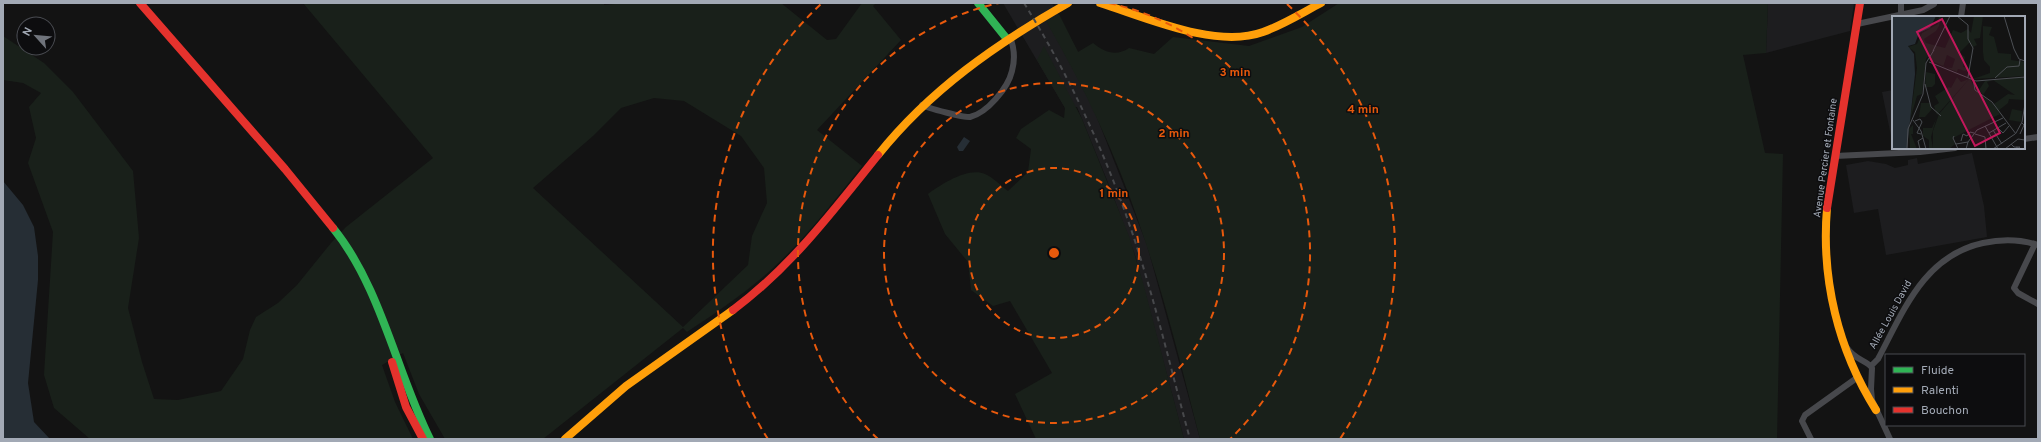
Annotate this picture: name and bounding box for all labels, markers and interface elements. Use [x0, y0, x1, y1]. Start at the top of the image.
north arrow [16, 16, 56, 56]
inset map [1892, 16, 2025, 149]
text: N [20, 25, 36, 39]
text: 3 min [1219, 65, 1251, 81]
street label: Avenue Percier et Fontaine [1811, 97, 1841, 219]
text: 4 min [1347, 102, 1379, 118]
text: 2 min [1158, 126, 1190, 142]
text: 1 min [1100, 186, 1128, 202]
centre of rings [1047, 246, 1061, 260]
street label: Allée Louis David [1867, 278, 1915, 352]
legend [1885, 354, 2025, 426]
text: Fluide [1921, 363, 1954, 379]
text: Ralenti [1921, 383, 1959, 399]
text: Bouchon [1921, 403, 1969, 419]

